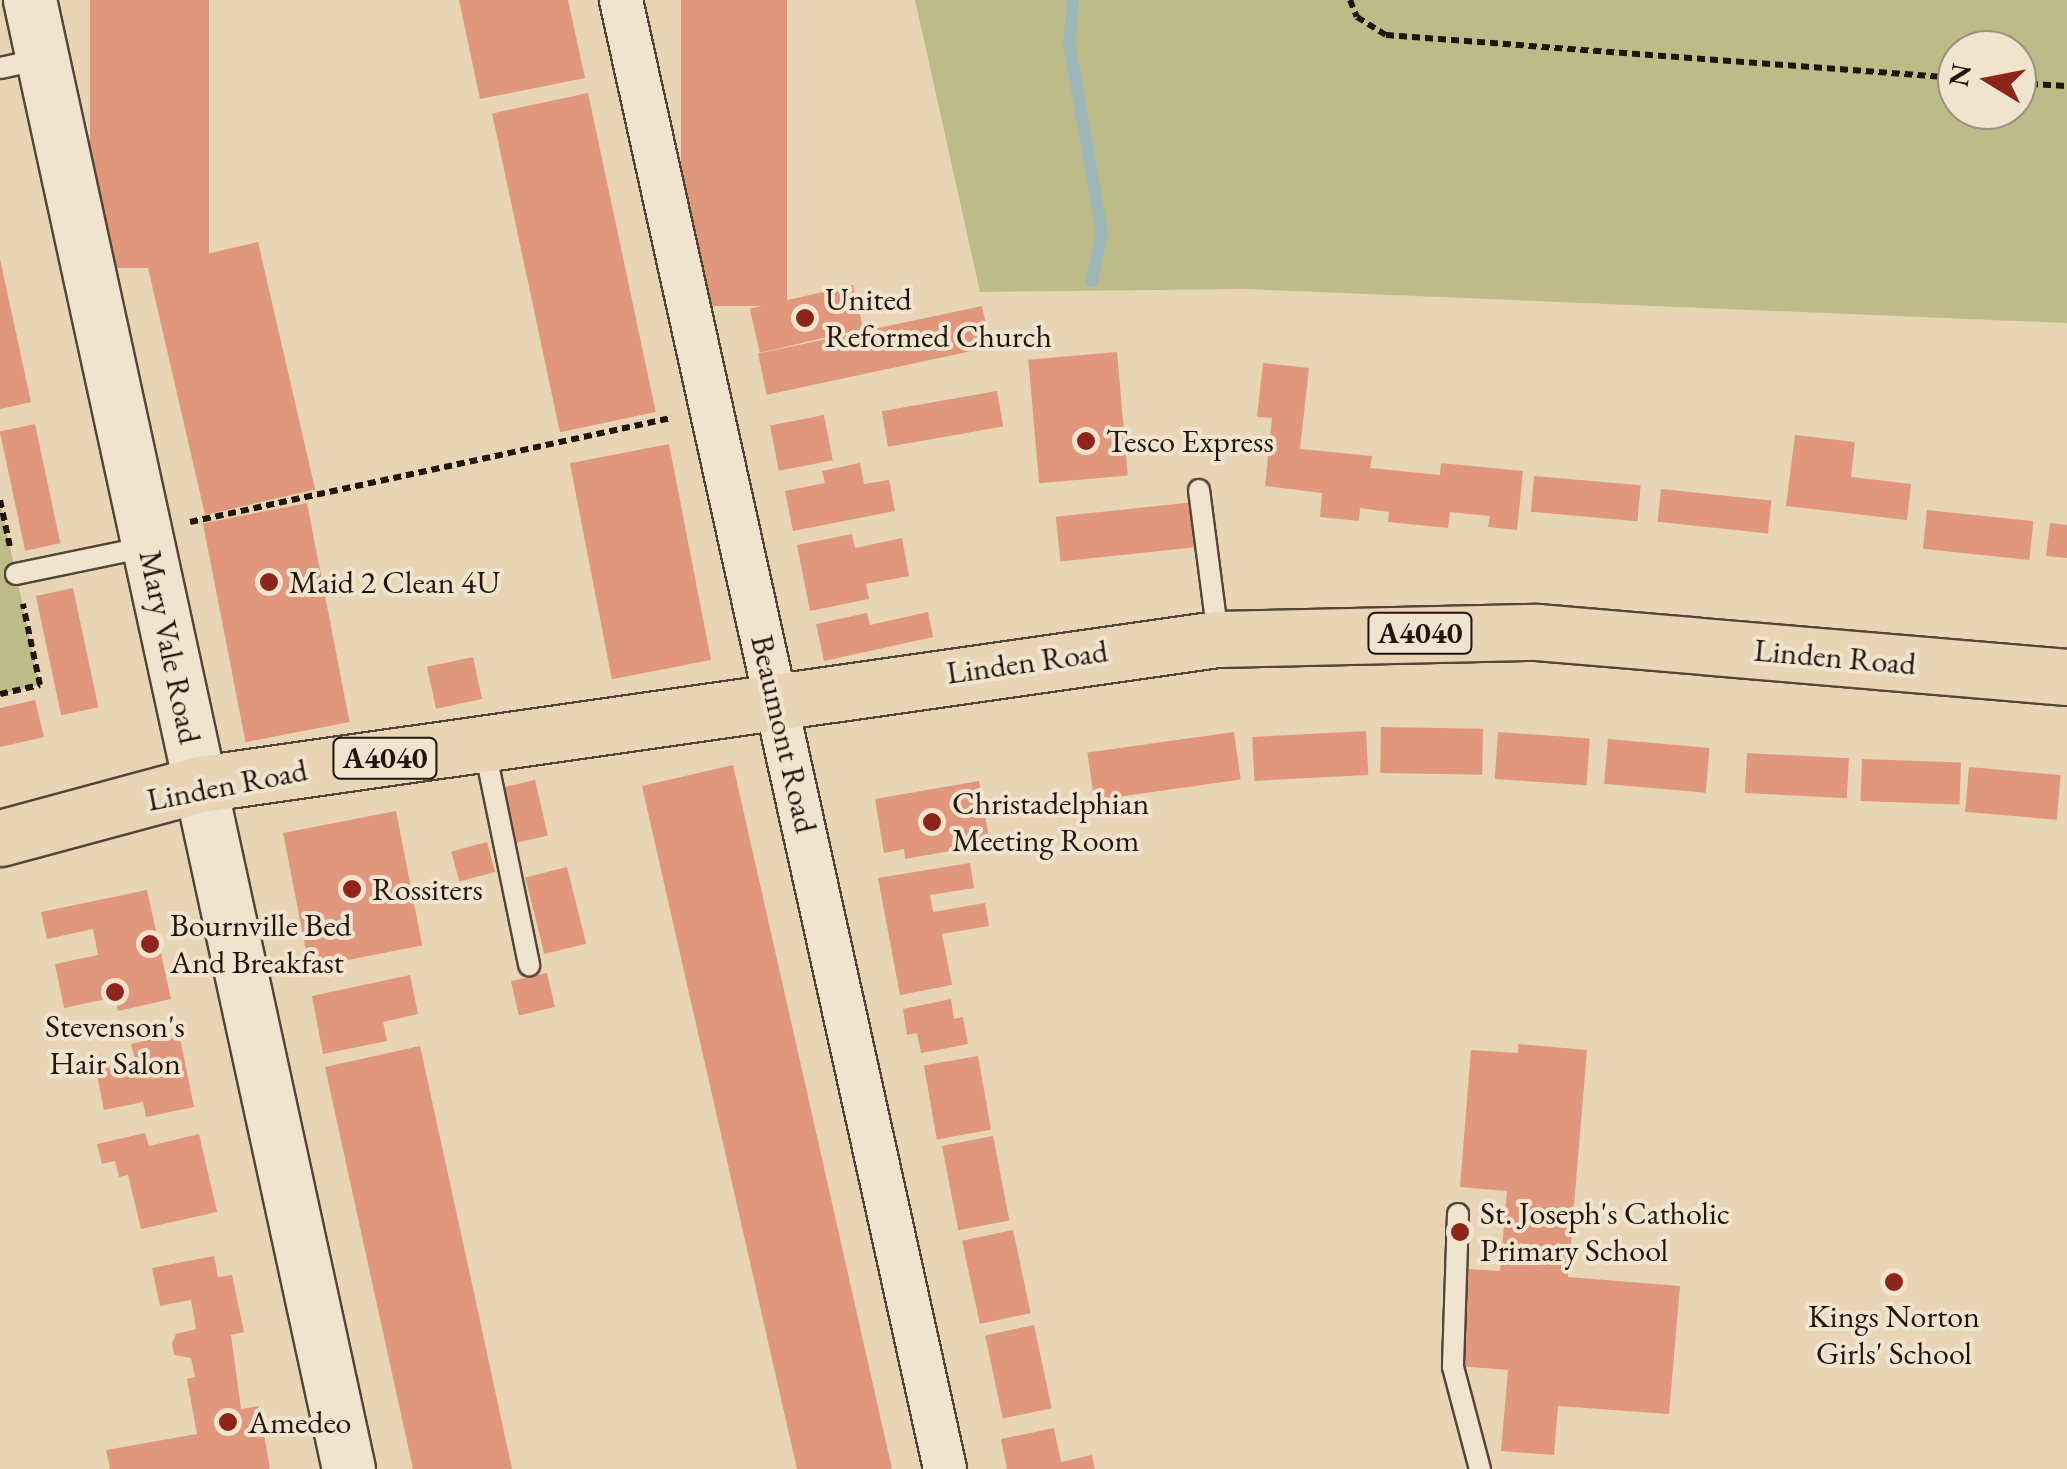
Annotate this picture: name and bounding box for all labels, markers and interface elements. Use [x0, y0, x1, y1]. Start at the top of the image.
north arrow [1937, 30, 2037, 130]
text: N [1940, 61, 1979, 89]
place label: United Reformed Church [825, 281, 1052, 356]
marker: United Reformed Church [794, 307, 816, 329]
place label: Tesco Express [1106, 422, 1274, 460]
marker: Tesco Express [1075, 430, 1097, 452]
street label: Mary Vale Road [131, 547, 209, 747]
place label: Maid 2 Clean 4U [289, 563, 500, 601]
marker: Maid 2 Clean 4U [258, 571, 280, 593]
road number: A4040 [1365, 608, 1475, 658]
street label: Beaumont Road [743, 631, 825, 837]
street label: Linden Road [1752, 631, 1918, 683]
street label: Linden Road [944, 632, 1110, 692]
road number: A4040 [330, 733, 440, 783]
street label: Linden Road [144, 751, 310, 819]
place label: Christadelphian Meeting Room [952, 785, 1149, 860]
marker: Christadelphian Meeting Room [921, 811, 943, 833]
place label: Rossiters [372, 870, 483, 908]
marker: Rossiters [341, 878, 363, 900]
place label: Bournville Bed And Breakfast [170, 907, 352, 982]
marker: Bournville Bed And Breakfast [139, 933, 161, 955]
marker: Stevenson's Hair Salon [104, 981, 126, 1003]
place label: Stevenson's Hair Salon [45, 1008, 185, 1083]
place label: St. Joseph's Catholic Primary School [1480, 1195, 1730, 1270]
marker: St. Joseph's Catholic Primary School [1449, 1221, 1471, 1243]
marker: Kings Norton Girls' School [1883, 1271, 1905, 1293]
place label: Kings Norton Girls' School [1808, 1298, 1980, 1373]
place label: Amedeo [248, 1403, 351, 1441]
marker: Amedeo [217, 1411, 239, 1433]

